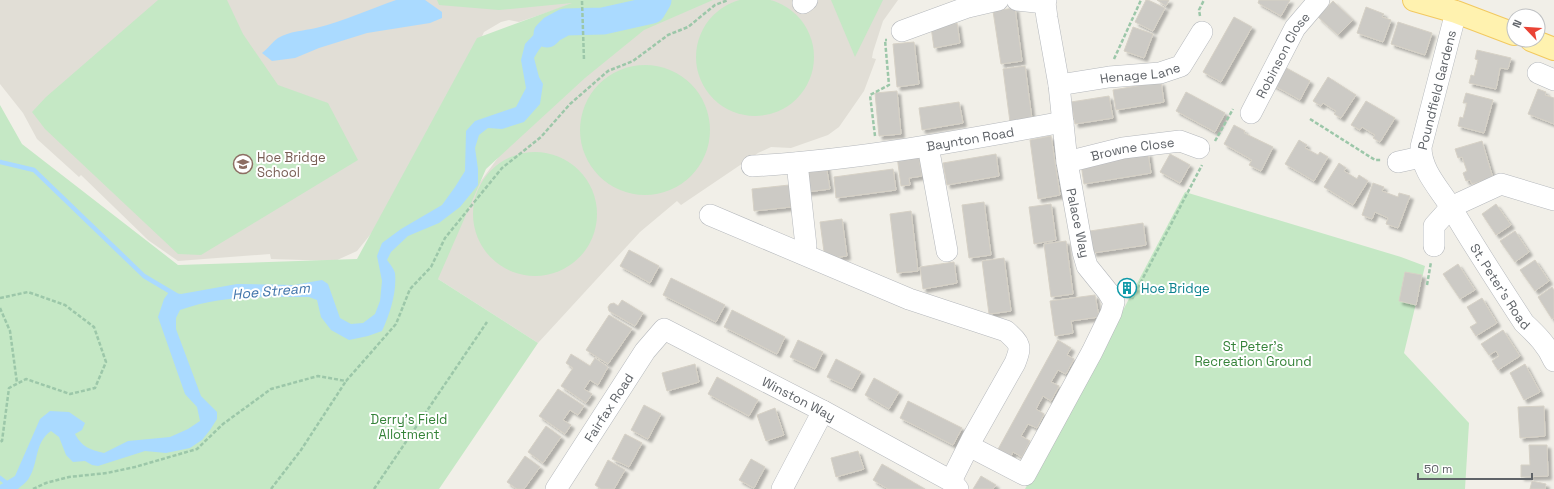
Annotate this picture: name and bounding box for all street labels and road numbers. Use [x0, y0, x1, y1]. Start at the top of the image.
street label: Robinson Close [1252, 9, 1313, 101]
street label: Poundfield Gardens [1414, 28, 1460, 152]
street label: Henage Lane [1099, 58, 1182, 87]
street label: Baynton Road [925, 123, 1015, 154]
street label: Browne Close [1089, 133, 1175, 164]
street label: Palace Way [1062, 187, 1094, 259]
street label: St. Peter's Road [1466, 240, 1534, 333]
street label: Fairfax Road [580, 370, 637, 445]
street label: Winston Way [759, 372, 839, 425]

